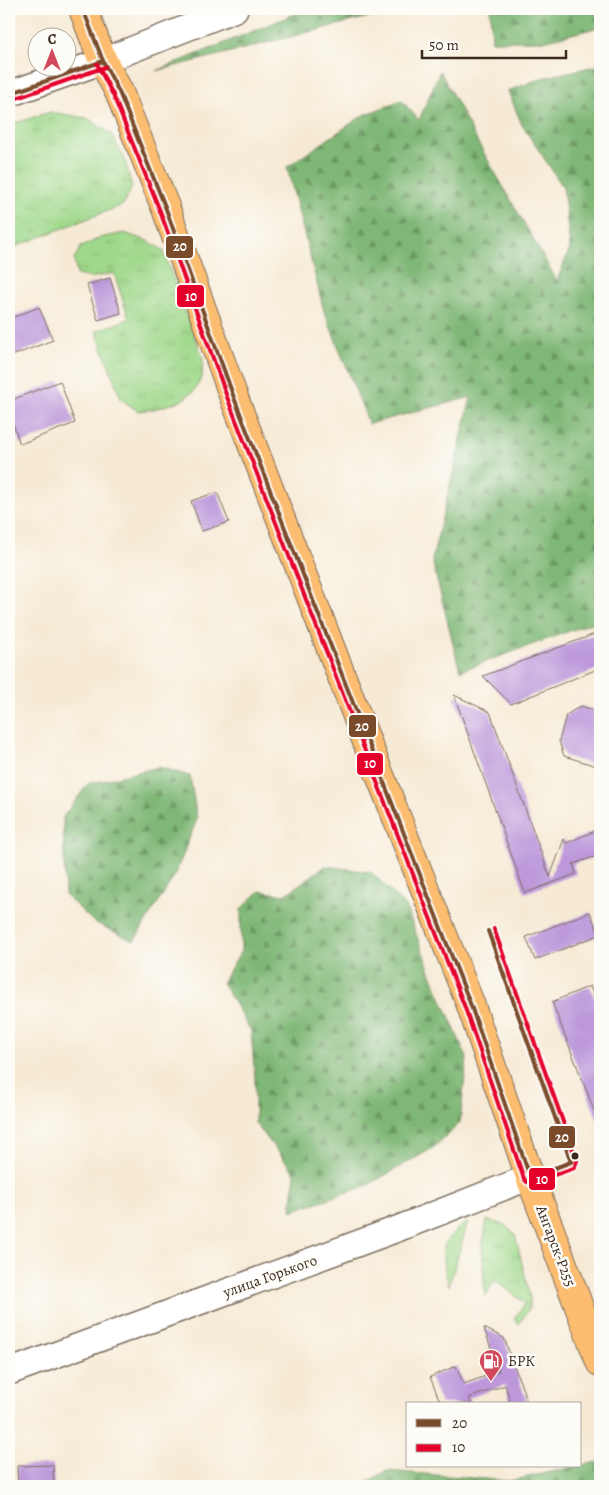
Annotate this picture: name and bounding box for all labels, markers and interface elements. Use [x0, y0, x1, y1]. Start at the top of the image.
north arrow [28, 28, 78, 78]
scale bar [422, 28, 565, 60]
text: С [48, 30, 57, 49]
text: 50 m [429, 35, 459, 55]
line badge: 20 [165, 235, 194, 259]
text: 20 [173, 237, 187, 256]
line badge: 10 [176, 284, 205, 308]
text: 10 [185, 287, 197, 306]
line badge: 20 [348, 714, 377, 738]
text: 20 [355, 717, 369, 736]
line badge: 10 [356, 752, 384, 776]
text: 10 [364, 754, 376, 773]
line badge: 20 [548, 1125, 576, 1149]
text: 20 [555, 1128, 569, 1147]
unlabelled marker [570, 1151, 580, 1161]
line badge: 10 [528, 1167, 556, 1191]
text: 10 [536, 1170, 548, 1189]
street label: Ангарск-Р255 [531, 1202, 581, 1290]
street label: улица Горького [219, 1250, 320, 1303]
fuel station icon: БРК [478, 1348, 504, 1382]
place label: БРК [508, 1351, 535, 1371]
legend [406, 1402, 582, 1468]
text: 20 [452, 1413, 467, 1433]
text: 10 [452, 1437, 465, 1457]

